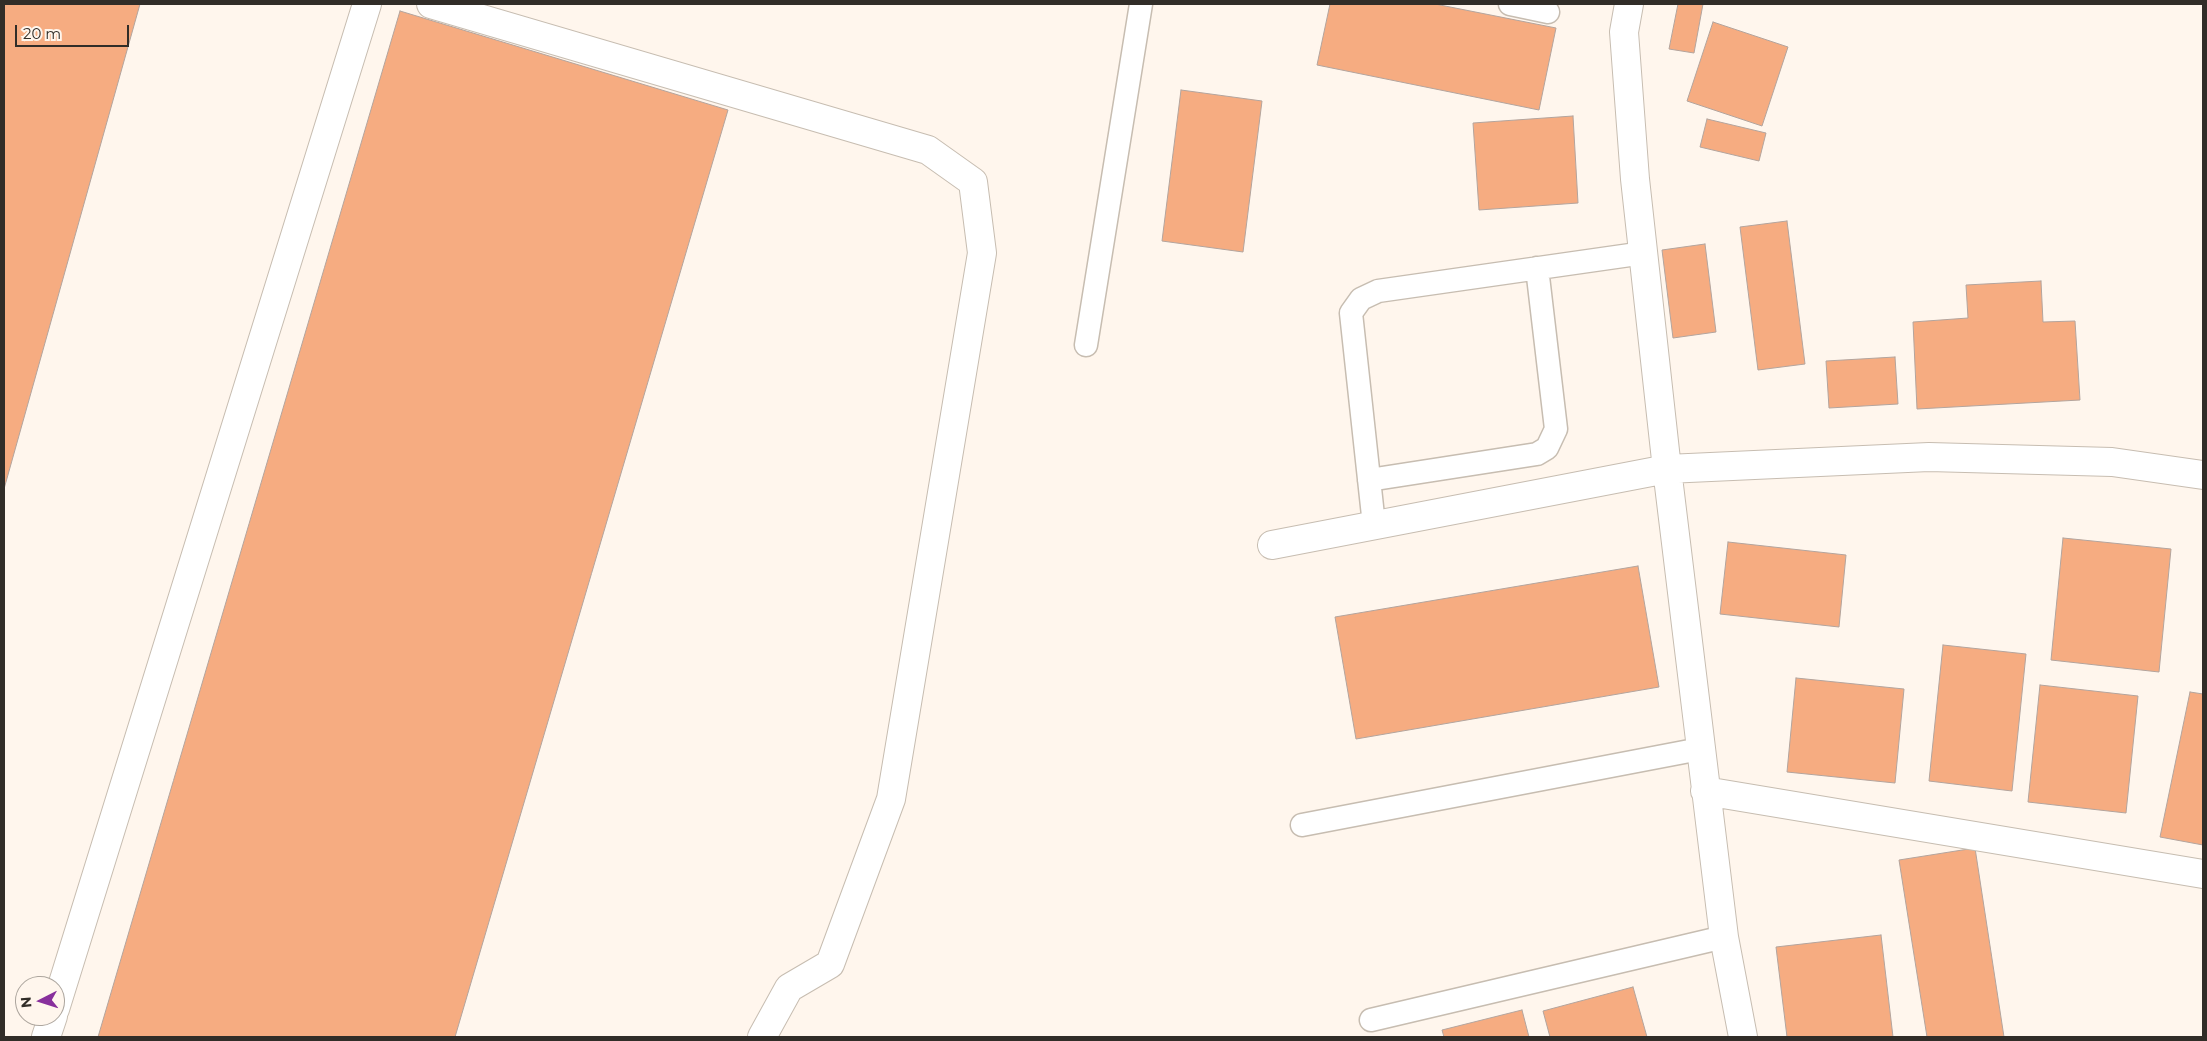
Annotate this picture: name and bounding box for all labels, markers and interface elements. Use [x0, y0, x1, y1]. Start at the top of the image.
scale bar [18, 15, 131, 47]
text: 20 m [23, 24, 61, 43]
north arrow [15, 976, 65, 1026]
text: N [17, 996, 36, 1009]

